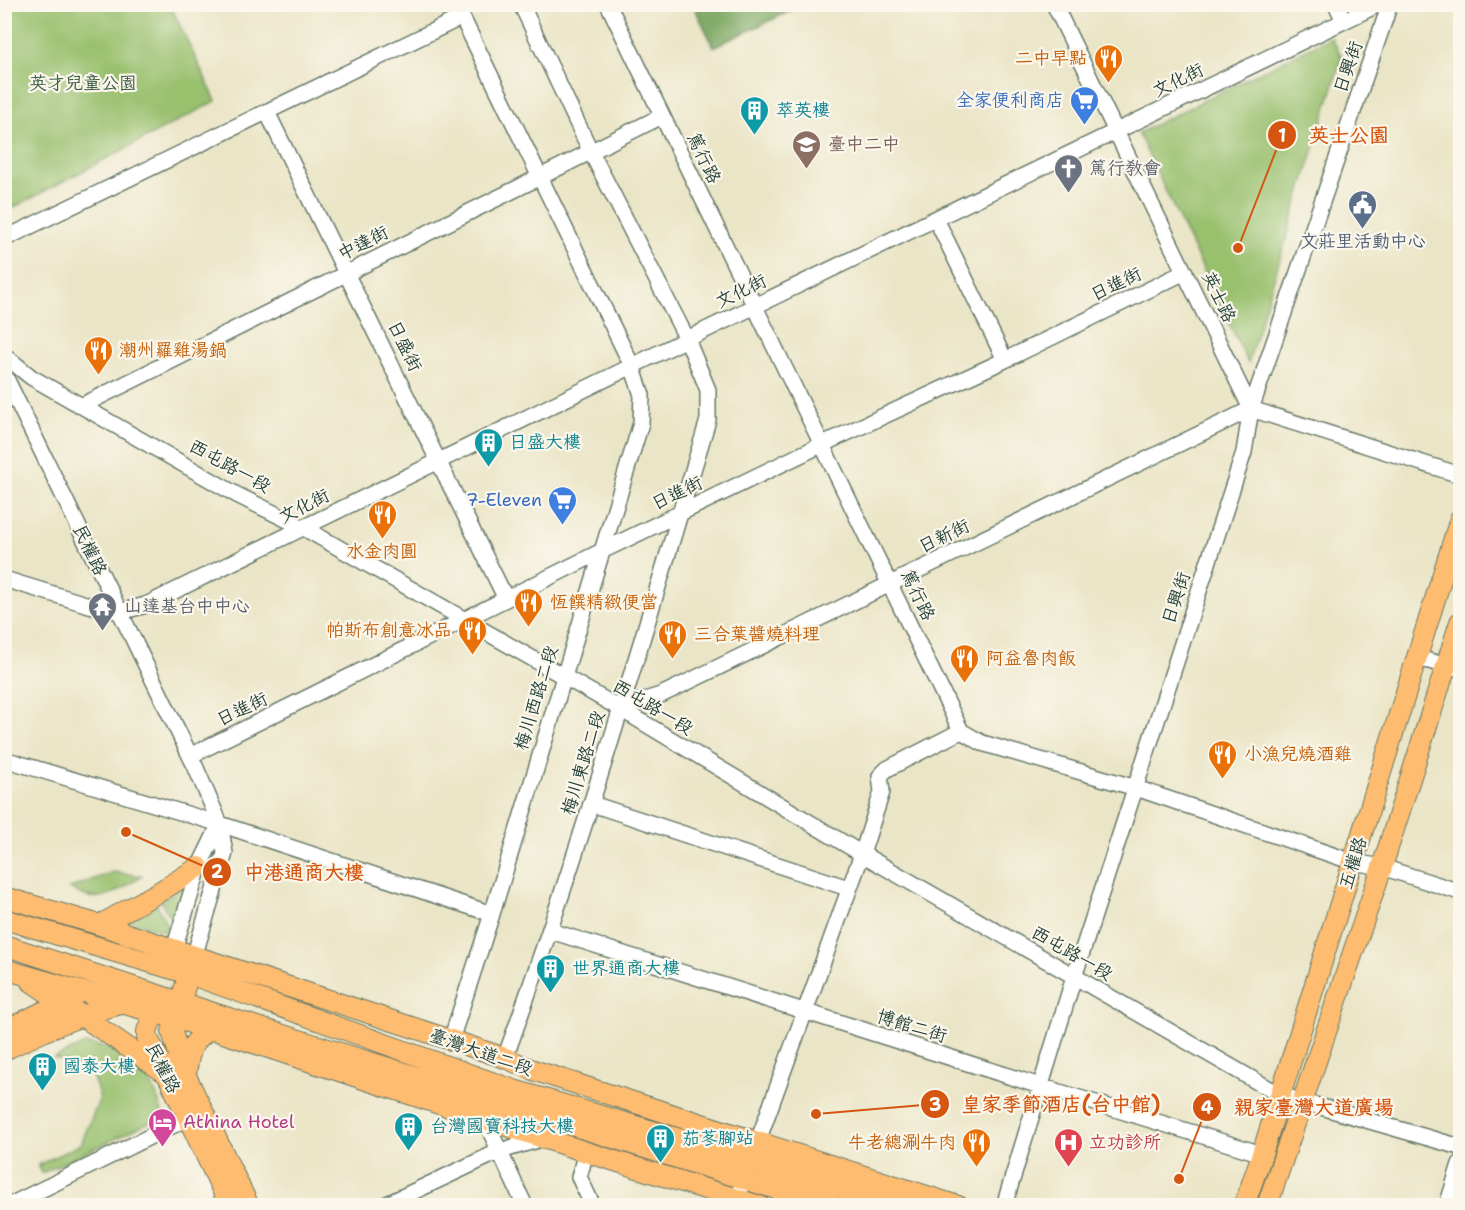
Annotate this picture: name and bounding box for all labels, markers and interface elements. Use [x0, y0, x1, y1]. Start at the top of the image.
street label: 日興街 [1328, 38, 1368, 96]
restaurant icon: 二中早點 [1092, 42, 1124, 84]
place label: 二中早點 [1015, 46, 1087, 70]
street label: 文化街 [1148, 57, 1208, 103]
park label: 英才兒童公園 [29, 71, 137, 95]
supermarket icon: 全家便利商店 [1069, 84, 1101, 126]
place label: 全家便利商店 [956, 88, 1064, 112]
building icon: 萃英樓 [739, 94, 771, 136]
place label: 萃英樓 [776, 98, 830, 122]
callout: 英士公園 [1267, 116, 1401, 154]
text: 英士公園 [1309, 122, 1389, 148]
text: 1 [1278, 124, 1286, 148]
street label: 篤行路 [681, 128, 727, 188]
school or university icon: 臺中二中 [791, 128, 823, 170]
place label: 臺中二中 [828, 132, 900, 156]
church icon: 篤行教會 [1052, 152, 1084, 194]
place label: 篤行教會 [1089, 156, 1161, 180]
public building icon: 文莊里活動中心 [1347, 188, 1379, 230]
street label: 中達街 [333, 220, 393, 266]
place label: 文莊里活動中心 [1300, 229, 1426, 253]
street label: 日進街 [1086, 261, 1146, 307]
street label: 英士路 [1196, 267, 1242, 327]
street label: 文化街 [711, 268, 771, 314]
street label: 日盛街 [382, 316, 428, 376]
restaurant icon: 潮州羅雞湯鍋 [82, 334, 114, 376]
place label: 潮州羅雞湯鍋 [119, 338, 227, 362]
building icon: 日盛大樓 [472, 426, 504, 468]
place label: 日盛大樓 [509, 430, 581, 454]
street label: 西屯路一段 [185, 434, 275, 498]
street label: 日進街 [647, 470, 707, 516]
street label: 文化街 [274, 483, 334, 529]
supermarket icon: 7-Eleven [547, 484, 579, 526]
place label: 7-Eleven [466, 488, 542, 512]
restaurant icon: 水金肉圓 [366, 498, 398, 540]
street label: 日新街 [914, 513, 974, 559]
street label: 民權路 [67, 520, 113, 580]
place label: 水金肉圓 [346, 539, 418, 563]
street label: 篤行路 [895, 565, 941, 625]
street label: 日興街 [1156, 569, 1196, 627]
restaurant icon: 恆饌精緻便當 [513, 586, 545, 628]
temple icon: 山達基台中中心 [87, 590, 119, 632]
place label: 恆饌精緻便當 [550, 590, 658, 614]
place label: 山達基台中中心 [124, 594, 250, 618]
restaurant icon: 帕斯布創意冰品 [457, 614, 489, 656]
place label: 帕斯布創意冰品 [326, 618, 452, 642]
restaurant icon: 三合葉醬燒料理 [657, 618, 689, 660]
place label: 三合葉醬燒料理 [694, 622, 820, 646]
restaurant icon: 阿益魯肉飯 [949, 642, 981, 684]
street label: 梅川西路二段 [509, 643, 563, 753]
place label: 阿益魯肉飯 [986, 646, 1076, 670]
street label: 西屯路一段 [608, 674, 698, 740]
street label: 日進街 [212, 686, 272, 732]
street label: 梅川東路二段 [556, 708, 610, 818]
restaurant icon: 小漁兒燒酒雞 [1207, 738, 1239, 780]
place label: 小漁兒燒酒雞 [1244, 742, 1352, 766]
street label: 五權路 [1334, 834, 1372, 892]
callout: 中港通商大樓 [202, 853, 376, 891]
text: 中港通商大樓 [244, 859, 364, 885]
text: 2 [211, 860, 224, 884]
street label: 西屯路一段 [1027, 920, 1117, 986]
building icon: 世界通商大樓 [535, 952, 567, 994]
place label: 世界通商大樓 [572, 956, 680, 980]
street label: 博館二街 [874, 1004, 950, 1048]
street label: 臺灣大道二段 [426, 1023, 536, 1081]
street label: 民權路 [140, 1038, 186, 1098]
building icon: 國泰大樓 [26, 1050, 58, 1092]
place label: 國泰大樓 [63, 1054, 135, 1078]
callout: 皇家季節酒店(台中館) [920, 1085, 1173, 1123]
callout: 親家臺灣大道廣場 [1192, 1088, 1406, 1126]
text: 皇家季節酒店(台中館) [961, 1091, 1161, 1117]
text: 3 [929, 1093, 941, 1117]
text: 親家臺灣大道廣場 [1234, 1094, 1394, 1120]
text: 4 [1201, 1096, 1214, 1120]
hotel icon: Athina Hotel [146, 1106, 178, 1148]
place label: Athina Hotel [183, 1110, 295, 1134]
building icon: 台灣國寶科技大樓 [393, 1110, 425, 1152]
place label: 台灣國寶科技大樓 [430, 1114, 574, 1138]
building icon: 茄苳腳站 [645, 1122, 677, 1164]
place label: 茄苳腳站 [682, 1126, 754, 1150]
restaurant icon: 牛老總涮牛肉 [961, 1126, 993, 1168]
hospital icon: 立功診所 [1052, 1126, 1084, 1168]
place label: 牛老總涮牛肉 [848, 1130, 956, 1154]
place label: 立功診所 [1089, 1130, 1161, 1154]

